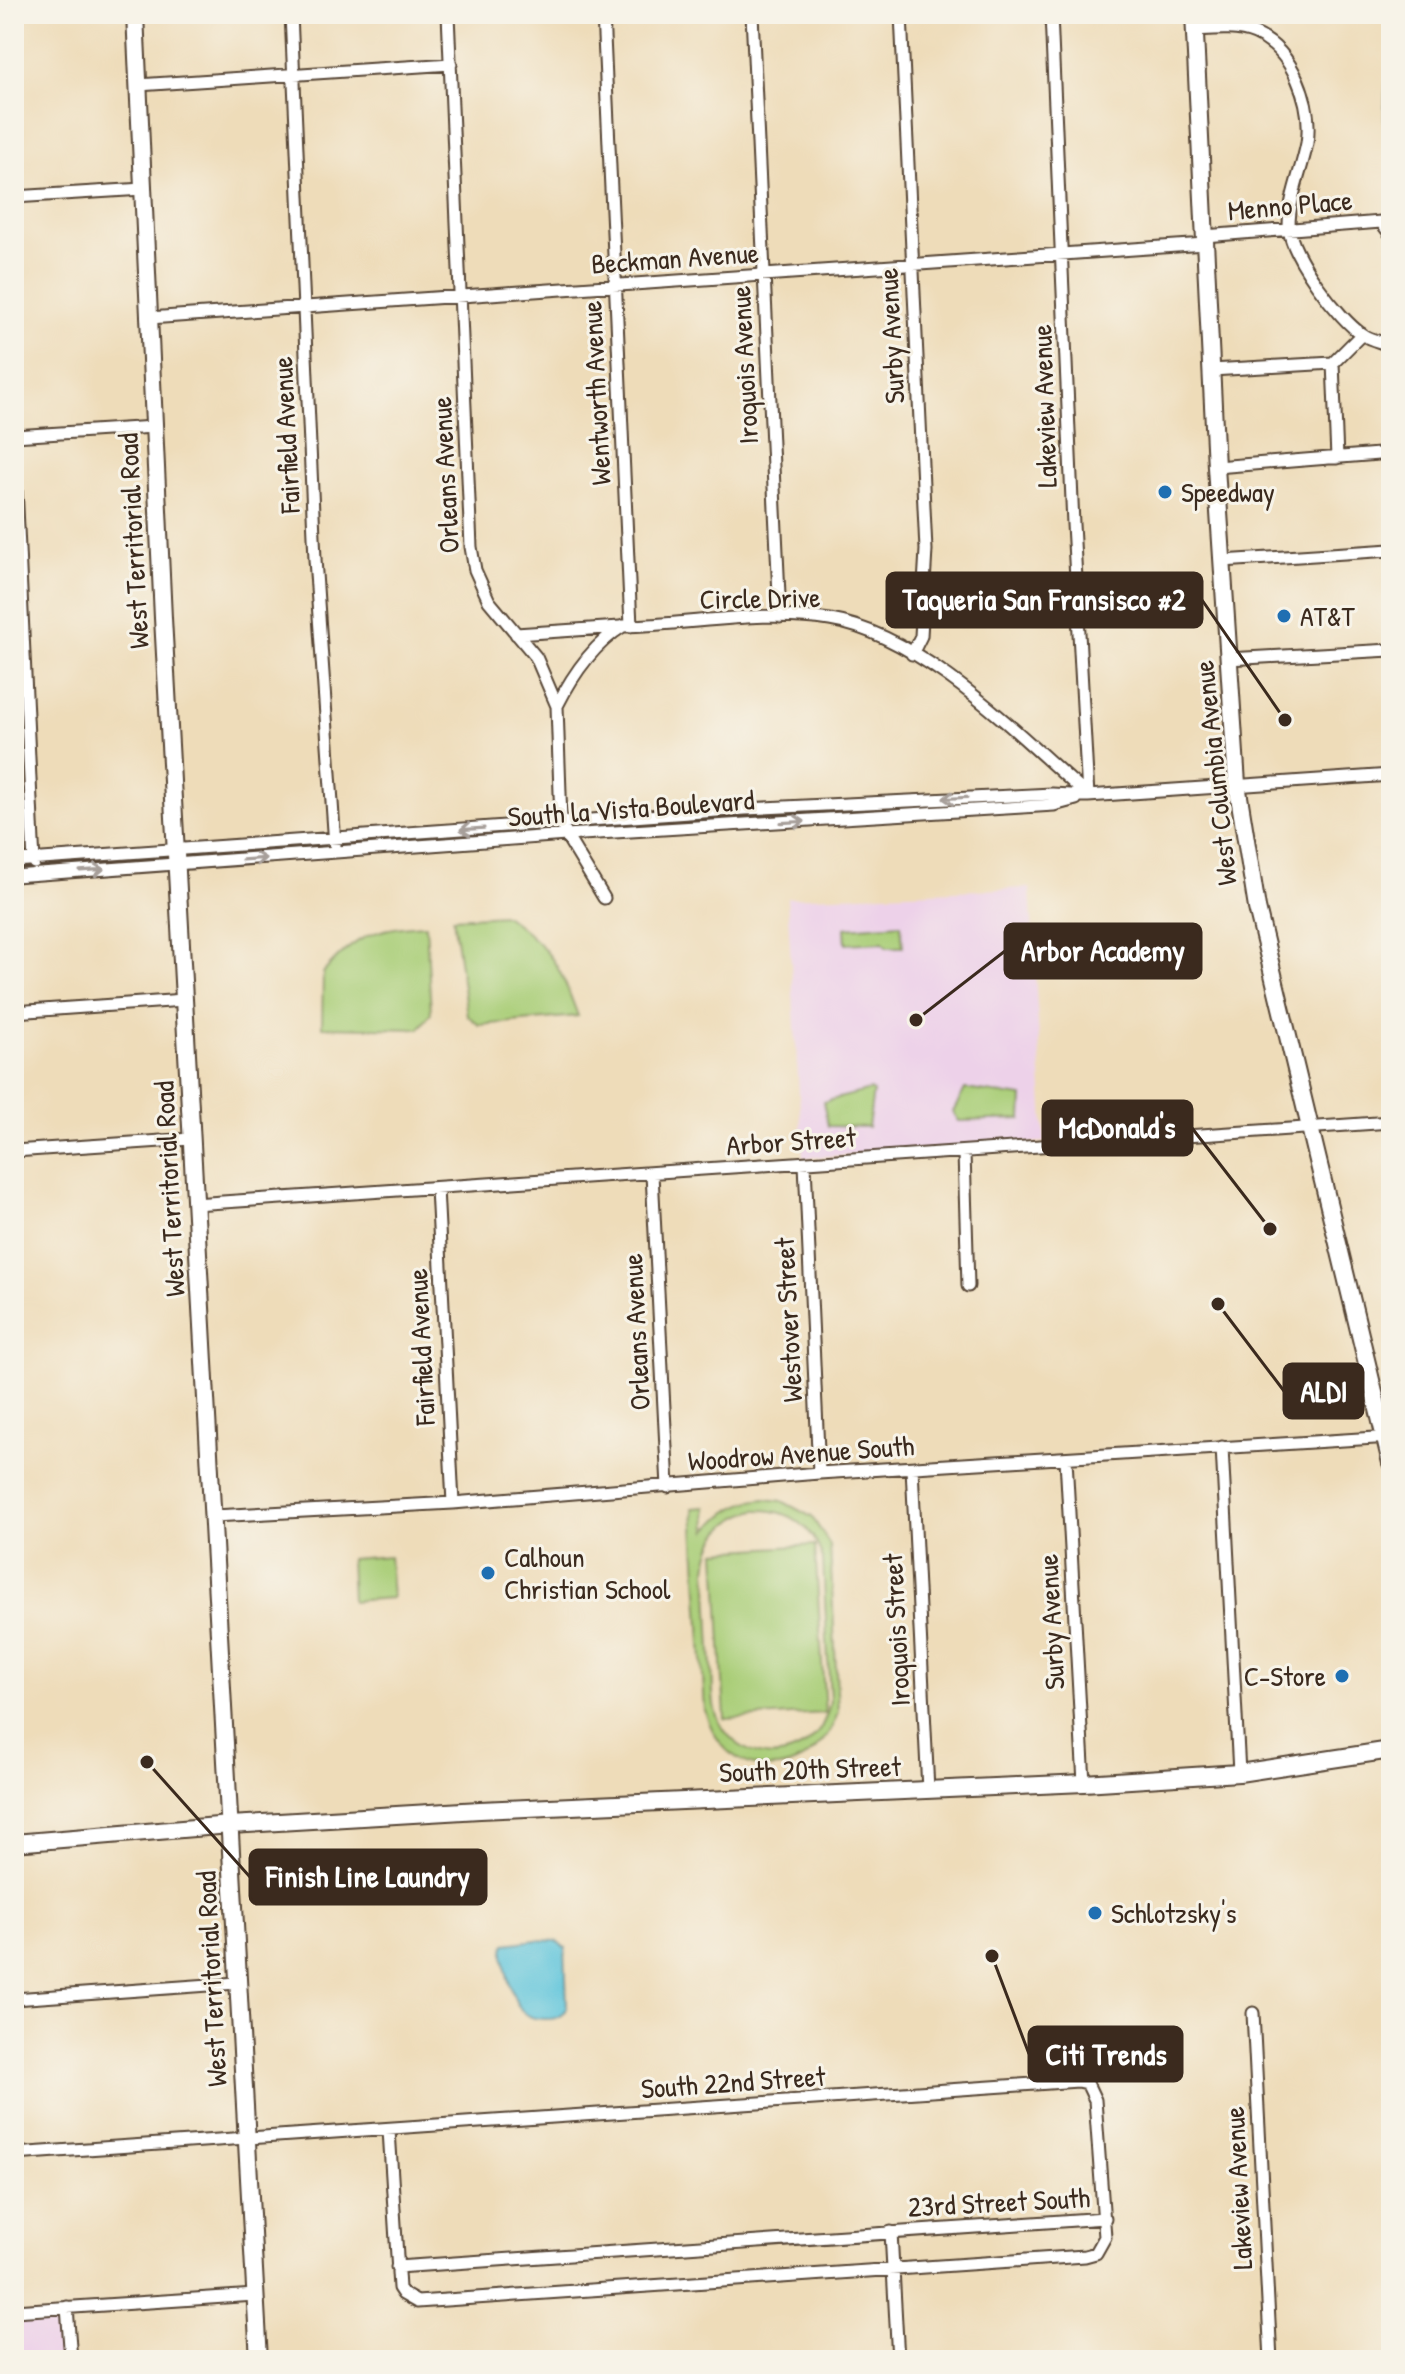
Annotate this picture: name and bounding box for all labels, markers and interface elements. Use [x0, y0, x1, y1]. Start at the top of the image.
street label: Menno Place [1226, 181, 1354, 229]
street label: Beckman Avenue [590, 233, 760, 283]
street label: Surby Avenue [868, 267, 914, 405]
street label: Iroquois Avenue [721, 285, 767, 445]
street label: Wentworth Avenue [572, 300, 620, 486]
street label: Lakeview Avenue [1022, 324, 1066, 488]
street label: Fairfield Avenue [263, 356, 309, 515]
street label: Orleans Avenue [422, 396, 468, 554]
street label: West Territorial Road [108, 432, 158, 650]
place label: Speedway [1181, 473, 1275, 511]
marker: Speedway [1156, 483, 1174, 501]
callout: Taqueria San Fransisco #2 [887, 573, 1202, 627]
street label: Circle Drive [699, 578, 821, 618]
text: Taqueria San Fransisco #2 [902, 579, 1186, 620]
place label: AT&T [1300, 597, 1356, 635]
marker: AT&T [1275, 607, 1293, 625]
street label: West Columbia Avenue [1184, 659, 1246, 887]
street label: South la Vista Boulevard [506, 780, 756, 836]
one-way arrow [942, 791, 969, 806]
one-way arrow [779, 815, 806, 830]
one-way arrow [459, 822, 485, 837]
one-way arrow [240, 851, 267, 866]
one-way arrow [78, 863, 105, 878]
callout: Arbor Academy [1005, 924, 1201, 978]
text: Arbor Academy [1021, 930, 1185, 971]
street label: West Territorial Road [144, 1080, 194, 1298]
callout: McDonald's [1043, 1101, 1192, 1155]
text: McDonald's [1058, 1107, 1176, 1147]
street label: Arbor Street [725, 1117, 857, 1164]
street label: Westover Street [765, 1236, 811, 1403]
street label: Orleans Avenue [613, 1253, 659, 1411]
street label: Fairfield Avenue [398, 1268, 444, 1427]
callout: ALDI [1284, 1364, 1363, 1418]
text: ALDI [1300, 1371, 1348, 1411]
street label: Woodrow Avenue South [687, 1426, 915, 1480]
place label: Calhoun Christian School [504, 1538, 671, 1608]
street label: Iroquois Street [873, 1552, 919, 1707]
street label: Surby Avenue [1028, 1553, 1074, 1691]
marker: Calhoun Christian School [479, 1564, 497, 1582]
place label: C-Store [1244, 1657, 1326, 1695]
marker: C-Store [1333, 1667, 1351, 1685]
street label: South 20th Street [718, 1747, 902, 1791]
callout: Finish Line Laundry [250, 1850, 486, 1904]
text: Finish Line Laundry [265, 1856, 470, 1897]
street label: West Territorial Road [186, 1870, 236, 2088]
place label: Schlotzsky's [1111, 1894, 1236, 1932]
marker: Schlotzsky's [1086, 1904, 1104, 1922]
callout: Citi Trends [1029, 2027, 1182, 2081]
text: Citi Trends [1045, 2034, 1167, 2074]
street label: South 22nd Street [640, 2057, 827, 2107]
street label: Lakeview Avenue [1215, 2106, 1261, 2270]
street label: 23rd Street South [907, 2178, 1091, 2226]

